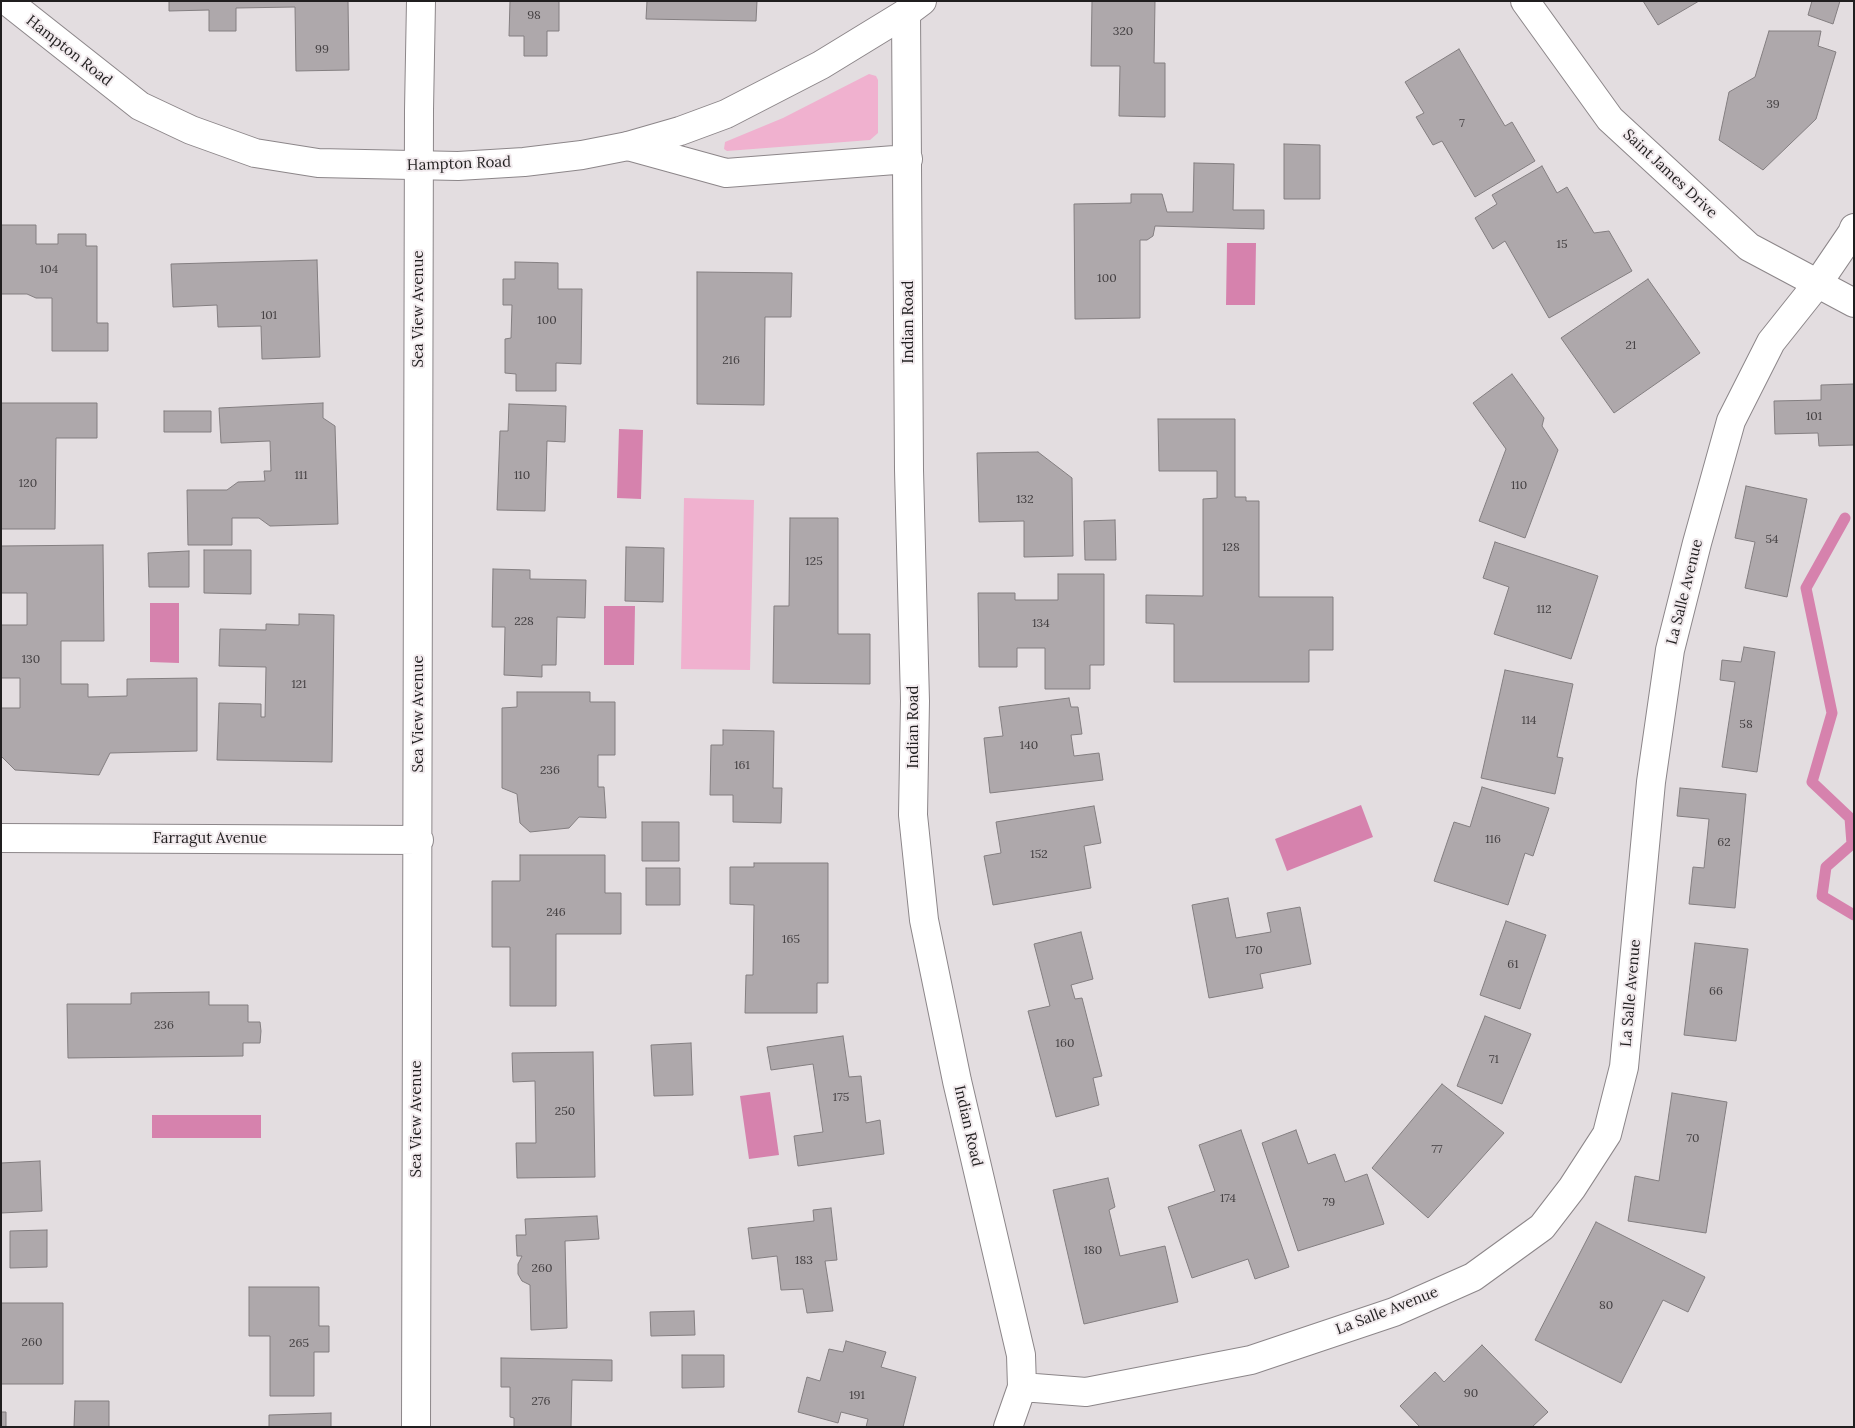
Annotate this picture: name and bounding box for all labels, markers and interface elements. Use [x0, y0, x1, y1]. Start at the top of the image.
house number: 98 [527, 9, 541, 23]
street label: Hampton Road [22, 12, 116, 90]
house number: 320 [1113, 25, 1133, 39]
house number: 99 [315, 43, 329, 57]
house number: 39 [1766, 98, 1780, 112]
house number: 7 [1459, 117, 1465, 131]
street label: Saint James Drive [1619, 126, 1721, 222]
street label: Hampton Road [407, 153, 511, 175]
house number: 15 [1557, 238, 1567, 252]
street label: Sea View Avenue [410, 250, 428, 368]
house number: 104 [40, 263, 58, 277]
house number: 100 [1097, 272, 1117, 286]
street label: Indian Road [900, 281, 918, 363]
house number: 101 [261, 309, 277, 323]
house number: 100 [537, 314, 557, 328]
house number: 21 [1626, 339, 1636, 353]
house number: 216 [722, 354, 740, 368]
house number: 101 [1806, 410, 1822, 424]
house number: 111 [294, 469, 308, 483]
house number: 110 [514, 469, 530, 483]
house number: 120 [19, 477, 37, 491]
house number: 110 [1511, 479, 1527, 493]
house number: 132 [1016, 493, 1034, 507]
house number: 54 [1765, 533, 1779, 547]
street label: La Salle Avenue [1663, 537, 1707, 647]
house number: 128 [1222, 541, 1240, 555]
house number: 125 [805, 555, 823, 569]
house number: 112 [1536, 603, 1552, 617]
house number: 228 [514, 615, 534, 629]
house number: 134 [1032, 617, 1050, 631]
house number: 130 [22, 653, 40, 667]
street label: Sea View Avenue [410, 655, 428, 773]
house number: 121 [291, 678, 307, 692]
street label: Indian Road [905, 686, 923, 768]
house number: 114 [1521, 714, 1537, 728]
house number: 58 [1739, 718, 1753, 732]
house number: 140 [1020, 739, 1038, 753]
house number: 161 [734, 759, 750, 773]
house number: 236 [540, 764, 560, 778]
street label: Farragut Avenue [153, 830, 267, 848]
house number: 116 [1485, 833, 1501, 847]
house number: 62 [1717, 836, 1731, 850]
house number: 152 [1030, 848, 1048, 862]
house number: 246 [546, 906, 566, 920]
house number: 165 [782, 933, 800, 947]
street label: La Salle Avenue [1617, 938, 1645, 1048]
house number: 170 [1245, 944, 1263, 958]
house number: 61 [1507, 958, 1519, 972]
house number: 66 [1709, 985, 1723, 999]
house number: 236 [154, 1019, 174, 1033]
house number: 160 [1056, 1037, 1074, 1051]
house number: 71 [1489, 1053, 1499, 1067]
street label: Sea View Avenue [408, 1060, 426, 1178]
street label: Indian Road [950, 1084, 986, 1168]
house number: 175 [833, 1091, 849, 1105]
house number: 250 [555, 1105, 575, 1119]
house number: 70 [1687, 1132, 1699, 1146]
house number: 77 [1431, 1143, 1443, 1157]
house number: 174 [1220, 1192, 1236, 1206]
house number: 79 [1323, 1196, 1335, 1210]
house number: 180 [1084, 1244, 1102, 1258]
house number: 183 [795, 1254, 813, 1268]
house number: 260 [532, 1262, 552, 1276]
street label: La Salle Avenue [1333, 1283, 1441, 1339]
house number: 80 [1599, 1299, 1613, 1313]
house number: 260 [22, 1336, 42, 1350]
house number: 265 [289, 1337, 309, 1351]
house number: 90 [1464, 1387, 1478, 1401]
house number: 191 [849, 1389, 865, 1403]
house number: 276 [532, 1395, 550, 1409]

